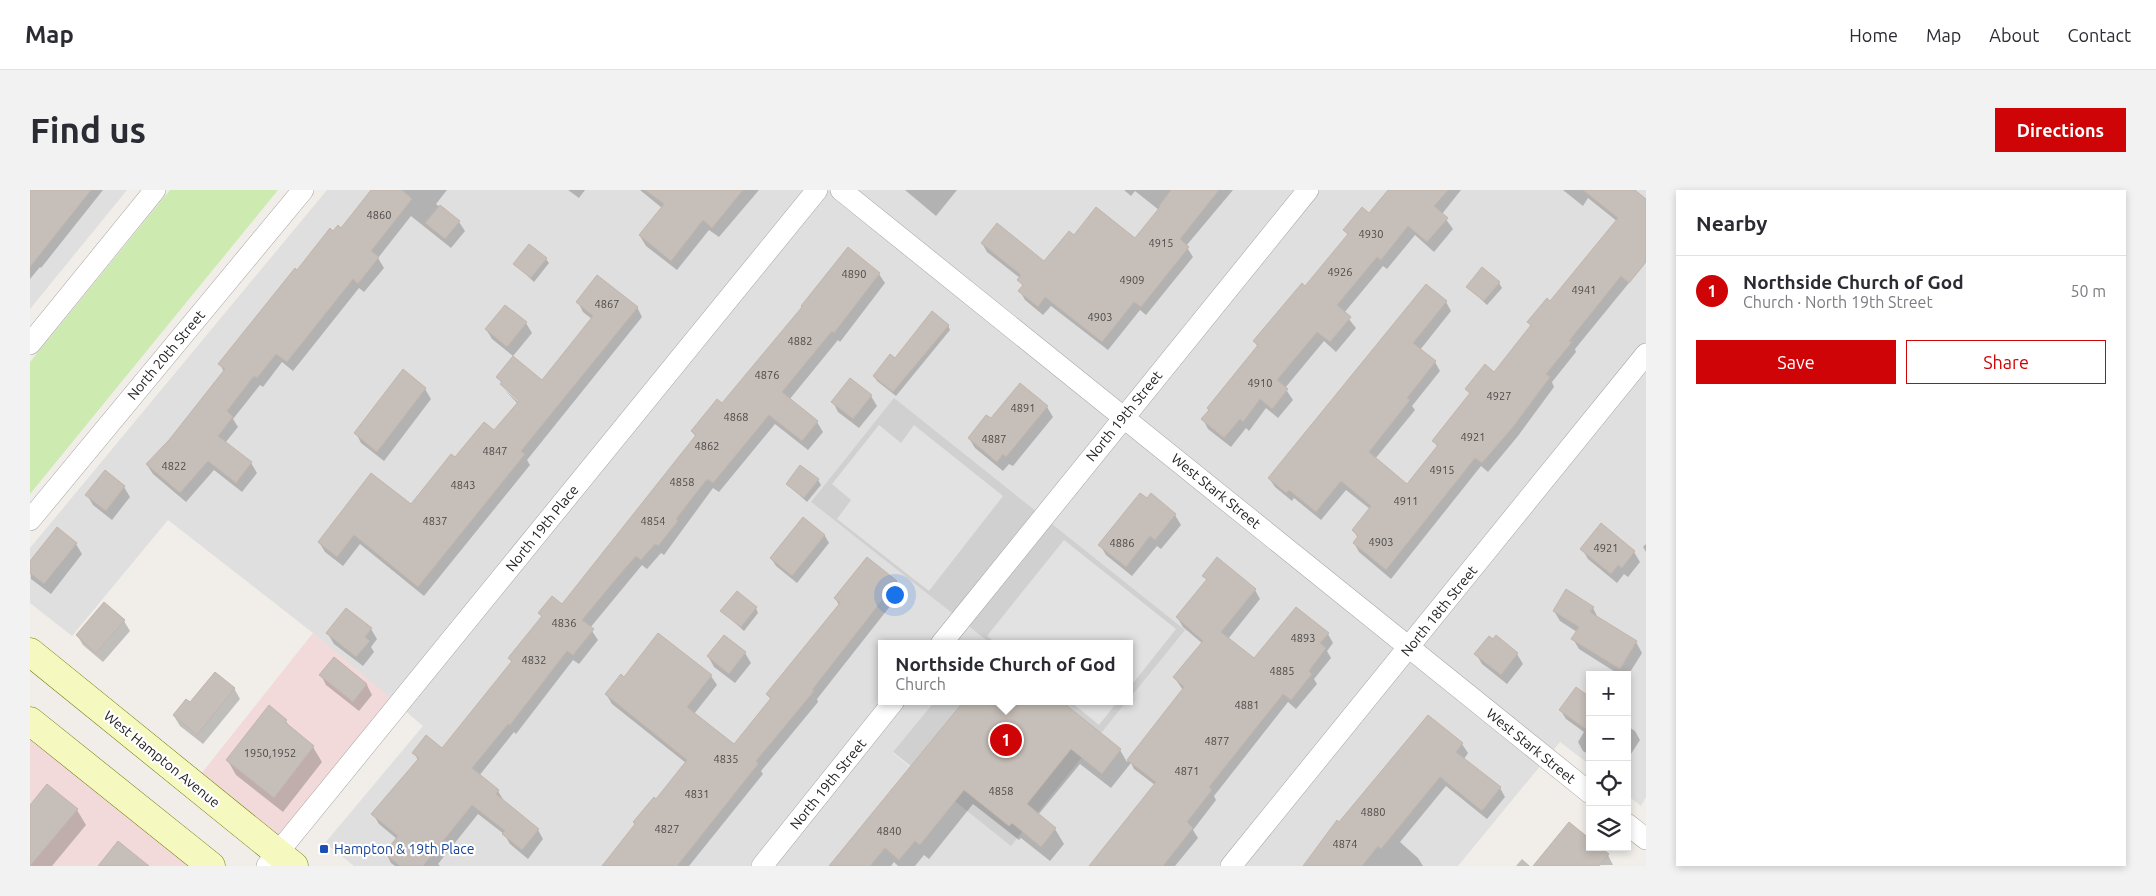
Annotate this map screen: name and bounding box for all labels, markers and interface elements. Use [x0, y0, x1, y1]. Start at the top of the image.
text: Map [25, 21, 74, 48]
text: Home [1849, 25, 1898, 45]
text: Map [1926, 25, 1961, 45]
text: About [1989, 25, 2039, 45]
text: Contact [2067, 25, 2131, 45]
button: Directions [1995, 108, 2126, 152]
text: Find us [30, 110, 146, 150]
house number: 4860 [367, 209, 391, 221]
text: Nearby [1696, 211, 1767, 235]
house number: 4930 [1359, 228, 1383, 240]
house number: 4915 [1149, 237, 1173, 249]
house number: 4926 [1328, 266, 1352, 278]
house number: 4890 [842, 268, 866, 280]
text: Northside Church of God [1743, 271, 1964, 293]
house number: 4909 [1120, 274, 1144, 286]
text: 1 [1707, 282, 1717, 300]
text: 50 m [2070, 282, 2106, 300]
house number: 4941 [1572, 284, 1596, 296]
text: Church · North 19th Street [1743, 293, 1933, 311]
house number: 4867 [595, 298, 619, 310]
street label: North 20th Street [124, 307, 208, 403]
house number: 4903 [1088, 311, 1112, 323]
house number: 4882 [788, 335, 812, 347]
button: Save [1696, 340, 1896, 384]
button: Share [1906, 340, 2106, 384]
street label: North 19th Street [1083, 367, 1166, 464]
house number: 4876 [755, 369, 779, 381]
house number: 4910 [1248, 377, 1272, 389]
house number: 4927 [1487, 390, 1511, 402]
house number: 4891 [1011, 402, 1035, 414]
house number: 4868 [724, 411, 748, 423]
house number: 4921 [1461, 431, 1485, 443]
house number: 4887 [982, 433, 1006, 445]
house number: 4862 [695, 440, 719, 452]
house number: 4847 [483, 445, 507, 457]
street label: West Stark Street [1168, 450, 1264, 532]
house number: 4822 [162, 460, 186, 472]
house number: 4915 [1430, 464, 1454, 476]
house number: 4858 [670, 476, 694, 488]
house number: 4843 [451, 479, 475, 491]
street label: North 19th Place [502, 482, 582, 574]
house number: 4911 [1394, 495, 1418, 507]
house number: 4837 [423, 515, 447, 527]
house number: 4854 [641, 515, 665, 527]
house number: 4903 [1369, 536, 1393, 548]
house number: 4886 [1110, 537, 1134, 549]
house number: 4921 [1594, 542, 1618, 554]
street label: North 18th Street [1398, 562, 1481, 659]
your location [882, 582, 908, 608]
house number: 4836 [552, 617, 576, 629]
house number: 4893 [1291, 632, 1315, 644]
popup [878, 640, 1133, 705]
text: Northside Church of God [895, 653, 1116, 675]
house number: 4832 [522, 654, 546, 666]
house number: 4885 [1270, 665, 1294, 677]
map controls [1586, 671, 1631, 851]
button: + [1586, 671, 1631, 716]
text: Church [895, 675, 946, 693]
house number: 4881 [1235, 699, 1259, 711]
street label: West Stark Street [1483, 705, 1579, 787]
street label: West Hampton Avenue [101, 707, 223, 811]
button: − [1586, 716, 1631, 761]
pin: 1 [990, 721, 1022, 759]
street label: North 19th Street [787, 735, 870, 832]
house number: 4877 [1205, 735, 1229, 747]
house number: 1950,1952 [244, 747, 296, 759]
house number: 4835 [714, 753, 738, 765]
button: locate [1586, 761, 1631, 806]
house number: 4871 [1175, 765, 1199, 777]
house number: 4858 [989, 785, 1013, 797]
house number: 4831 [685, 788, 709, 800]
house number: 4880 [1361, 806, 1385, 818]
button: layers [1586, 806, 1631, 851]
house number: 4827 [655, 823, 679, 835]
house number: 4840 [877, 825, 901, 837]
house number: 4874 [1333, 838, 1357, 850]
place label: Hampton & 19th Place [334, 841, 474, 857]
marker: Hampton & 19th Place [318, 843, 330, 855]

